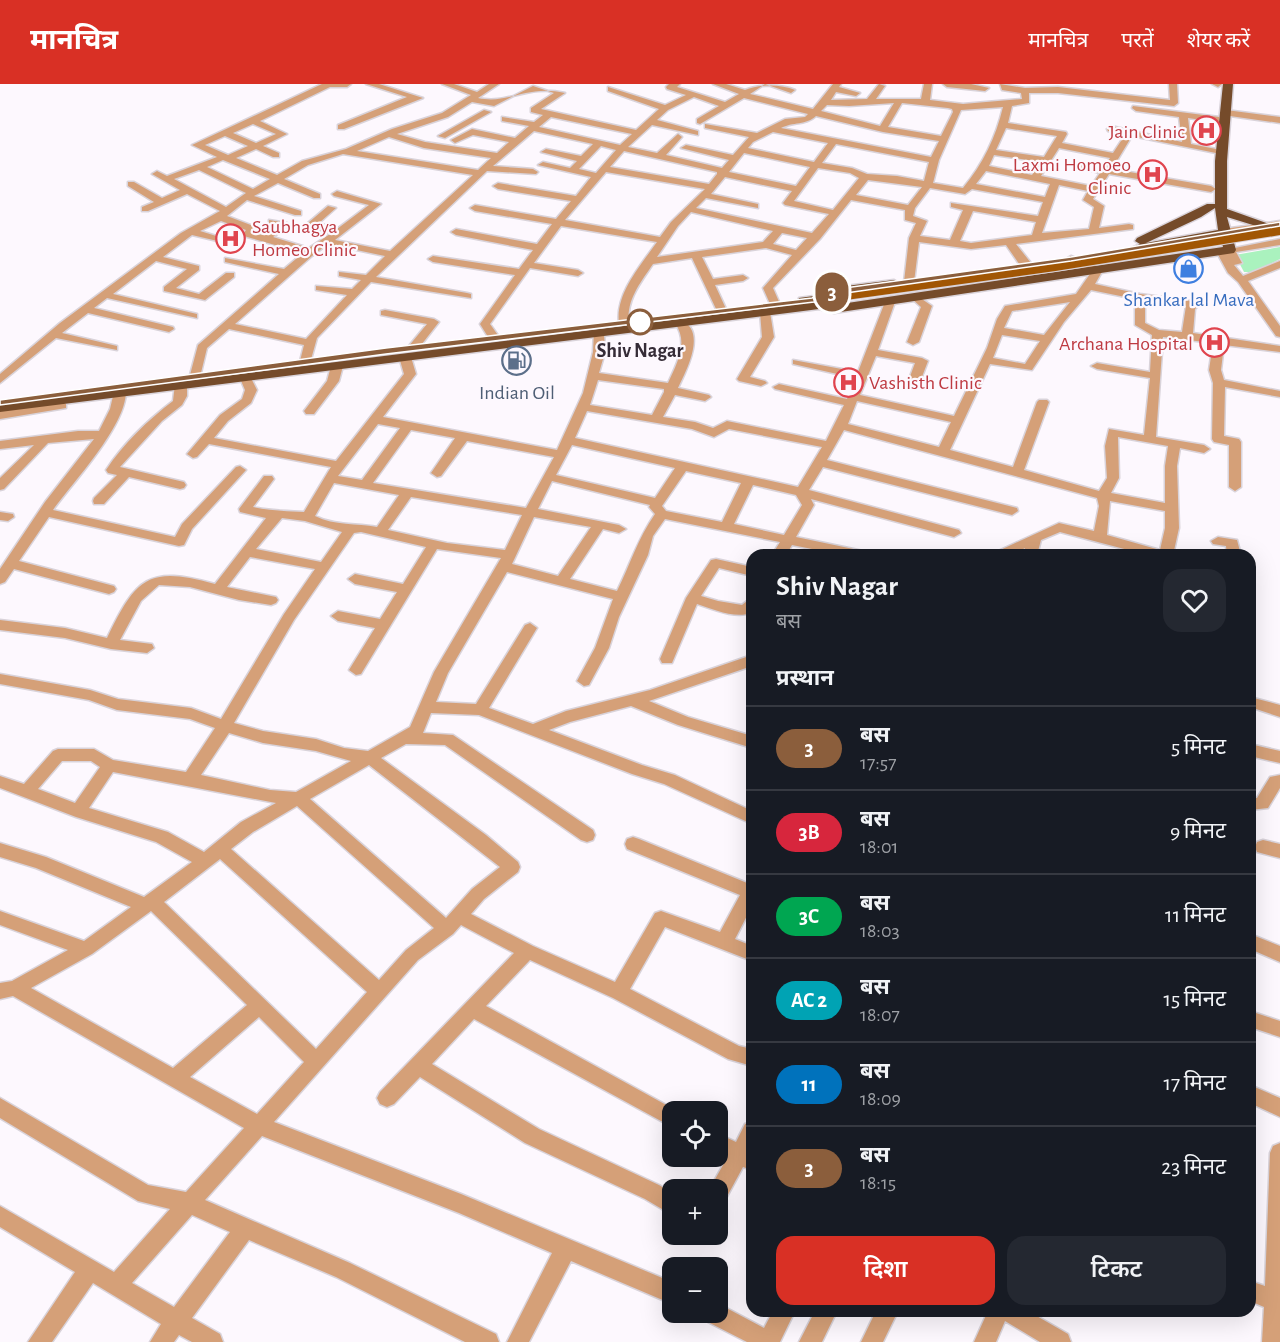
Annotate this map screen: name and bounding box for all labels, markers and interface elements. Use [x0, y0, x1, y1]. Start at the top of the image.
text: मानचित्र [30, 27, 118, 55]
text: मानचित्र [1028, 30, 1088, 51]
text: परतें [1121, 30, 1154, 51]
text: शेयर करें [1187, 30, 1250, 51]
hospital icon: Jain Clinic [1190, 115, 1222, 147]
place label: Jain Clinic [1108, 122, 1185, 142]
place label: Laxmi Homoeo Clinic [1013, 155, 1131, 198]
hospital icon: Laxmi Homoeo Clinic [1136, 159, 1168, 191]
place label: Saubhagya Homeo Clinic [252, 217, 357, 260]
hospital icon: Saubhagya Homeo Clinic [215, 222, 247, 254]
shop icon: Shankar lal Mava [1173, 252, 1205, 284]
line badge: 3 [812, 272, 852, 312]
text: 3 [827, 282, 837, 303]
place label: Shankar lal Mava [1124, 290, 1254, 310]
marker: Shiv Nagar [627, 309, 653, 335]
hospital icon: Archana Hospital [1198, 327, 1230, 359]
place label: Archana Hospital [1059, 334, 1193, 354]
place label: Shiv Nagar [596, 341, 684, 361]
fuel station icon: Indian Oil [501, 345, 533, 377]
hospital icon: Vashisth Clinic [832, 366, 864, 398]
place label: Vashisth Clinic [869, 373, 982, 393]
place label: Indian Oil [479, 383, 555, 403]
button: heart [1163, 569, 1226, 632]
text: Shiv Nagar [776, 573, 898, 601]
text: बस [776, 612, 801, 632]
text: प्रस्थान [776, 667, 834, 689]
text: बस [860, 724, 890, 746]
text: 5 मिनट [1171, 736, 1226, 758]
text: 3 [804, 738, 814, 759]
text: 17:57 [860, 753, 897, 773]
text: बस [860, 808, 890, 830]
text: 9 मिनट [1170, 820, 1226, 842]
text: 3B [798, 822, 820, 843]
text: 18:01 [860, 837, 898, 857]
text: बस [860, 892, 890, 914]
text: 11 मिनट [1165, 904, 1226, 926]
text: 3C [799, 906, 819, 927]
text: 18:03 [860, 921, 900, 941]
text: बस [860, 976, 890, 998]
text: 15 मिनट [1163, 988, 1226, 1010]
text: AC 2 [791, 990, 827, 1011]
text: 18:07 [860, 1005, 900, 1025]
text: बस [860, 1060, 890, 1082]
text: 17 मिनट [1163, 1072, 1226, 1094]
text: 11 [801, 1074, 817, 1095]
text: 18:09 [860, 1089, 901, 1109]
map controls [662, 1101, 728, 1323]
button: locate [662, 1101, 728, 1167]
text: बस [860, 1144, 890, 1166]
text: 23 मिनट [1161, 1156, 1226, 1178]
text: 3 [804, 1158, 814, 1179]
text: 18:15 [860, 1173, 896, 1193]
button: + [662, 1179, 728, 1245]
button: दिशा [776, 1236, 995, 1305]
button: टिकट [1007, 1236, 1226, 1305]
button: − [662, 1257, 728, 1323]

